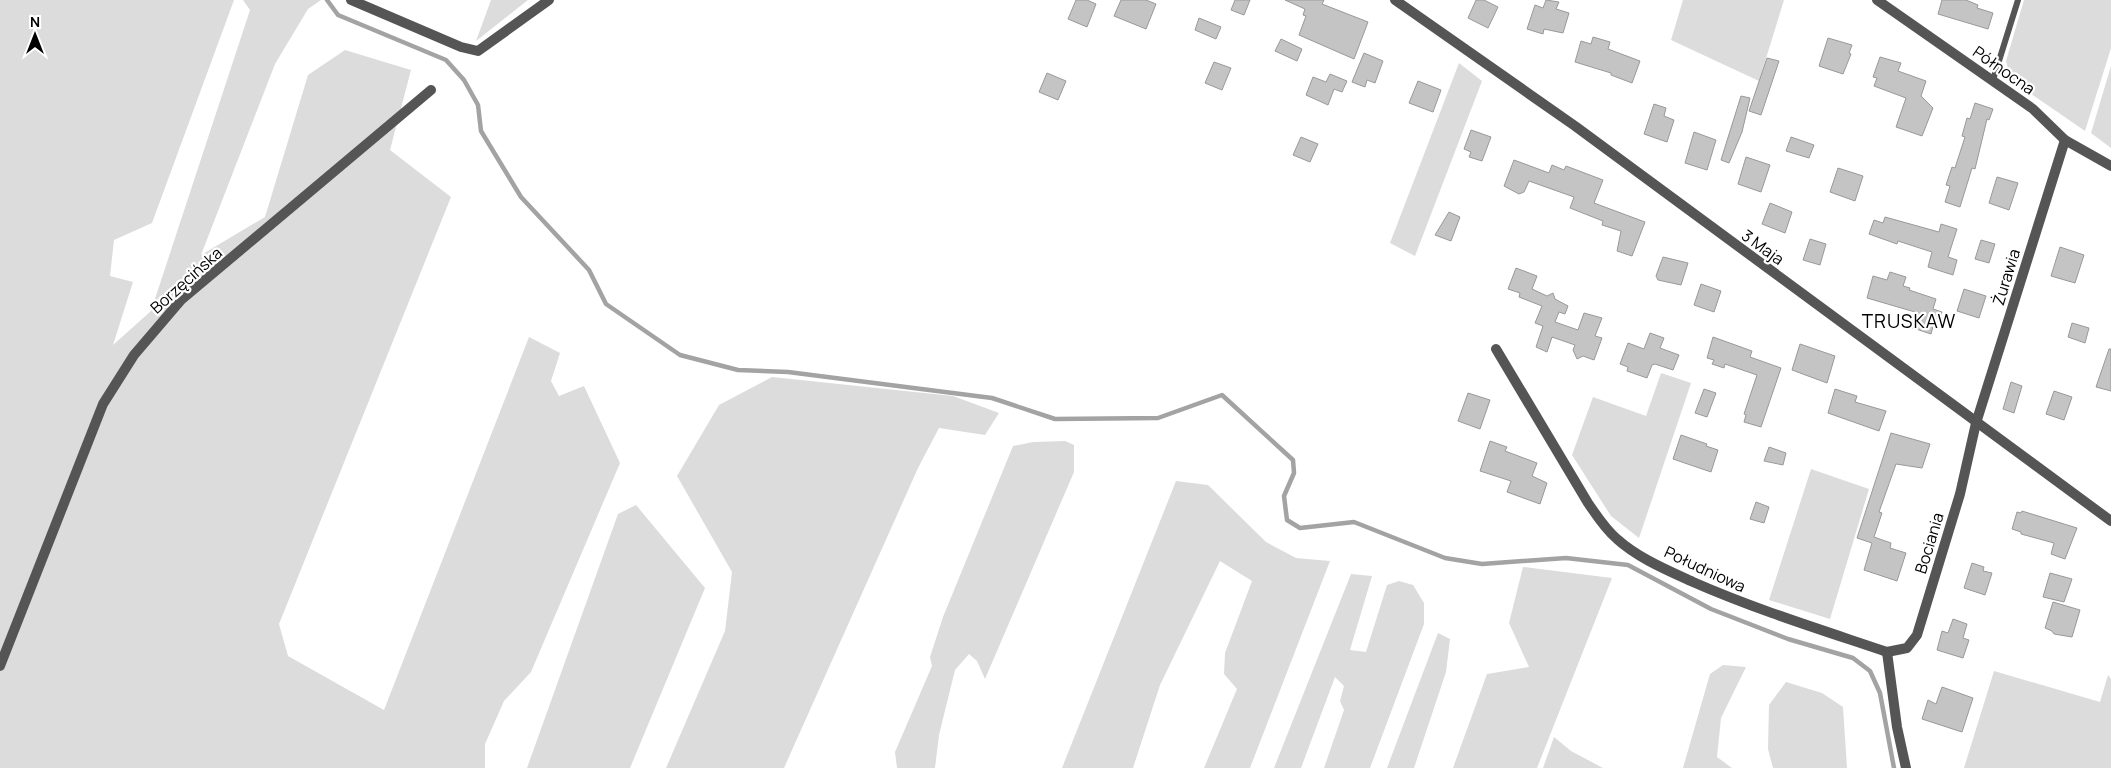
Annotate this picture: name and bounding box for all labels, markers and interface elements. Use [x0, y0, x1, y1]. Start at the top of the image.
north arrow [10, 10, 60, 60]
text: N [30, 12, 40, 31]
street label: Północna [1969, 41, 2039, 99]
street label: 3 Maja [1737, 224, 1789, 270]
street label: Borzęcińska [145, 242, 227, 318]
street label: Żurawia [1987, 246, 2025, 308]
district label: TRUSKAW [1862, 308, 1956, 334]
street label: Bociania [1909, 510, 1949, 576]
street label: Południowa [1661, 541, 1749, 597]

